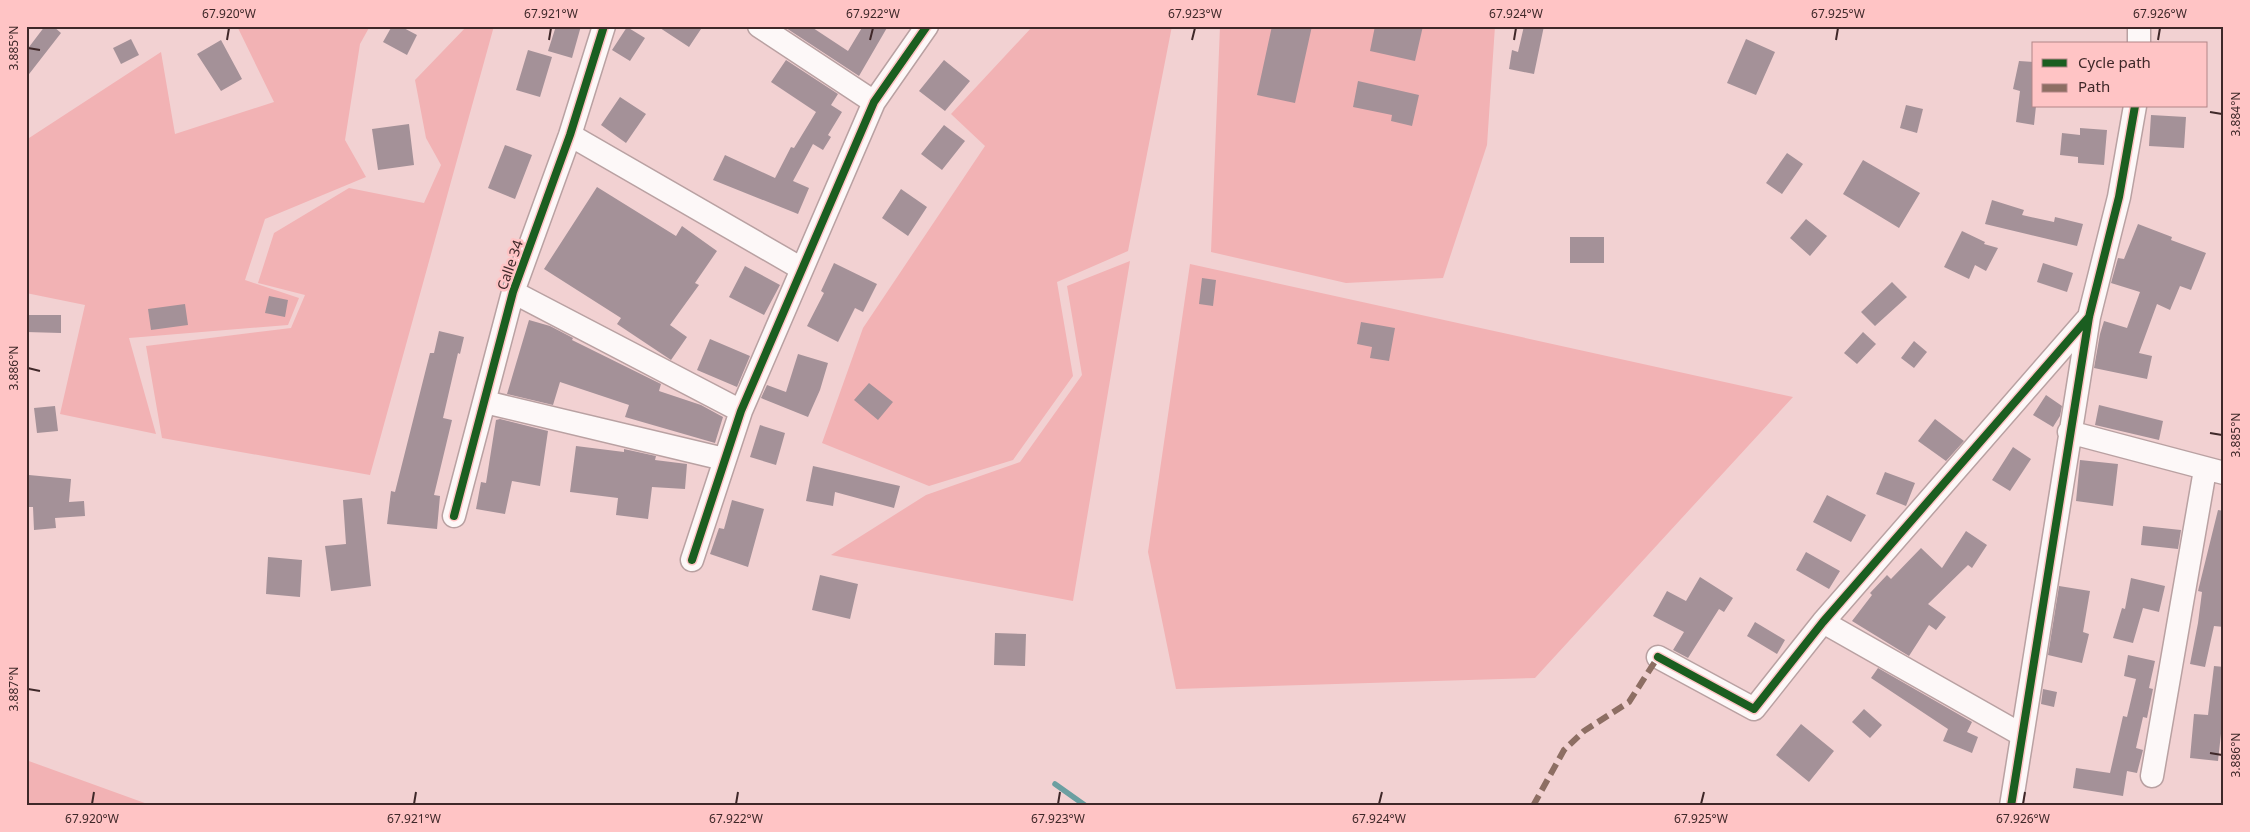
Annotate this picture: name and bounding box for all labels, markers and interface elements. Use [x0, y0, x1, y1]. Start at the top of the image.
text: 67.920°W [202, 5, 256, 22]
text: 67.921°W [524, 5, 578, 22]
text: 67.922°W [846, 5, 900, 22]
text: 67.923°W [1168, 5, 1222, 22]
text: 67.924°W [1489, 5, 1543, 22]
text: 67.925°W [1811, 5, 1865, 22]
text: 67.926°W [2133, 5, 2187, 22]
text: 3.885°N [5, 26, 22, 70]
legend [2032, 42, 2208, 108]
text: Cycle path [2078, 52, 2151, 72]
text: Path [2078, 76, 2110, 96]
text: 3.884°N [2227, 92, 2244, 136]
street label: Calle 34 [492, 237, 527, 292]
text: 3.886°N [5, 346, 22, 390]
text: 3.885°N [2227, 413, 2244, 457]
text: 3.887°N [5, 667, 22, 711]
text: 3.886°N [2227, 733, 2244, 777]
text: 67.920°W [65, 810, 119, 827]
text: 67.921°W [387, 810, 441, 827]
text: 67.922°W [709, 810, 763, 827]
text: 67.923°W [1031, 810, 1085, 827]
text: 67.924°W [1352, 810, 1406, 827]
text: 67.925°W [1674, 810, 1728, 827]
text: 67.926°W [1996, 810, 2050, 827]

